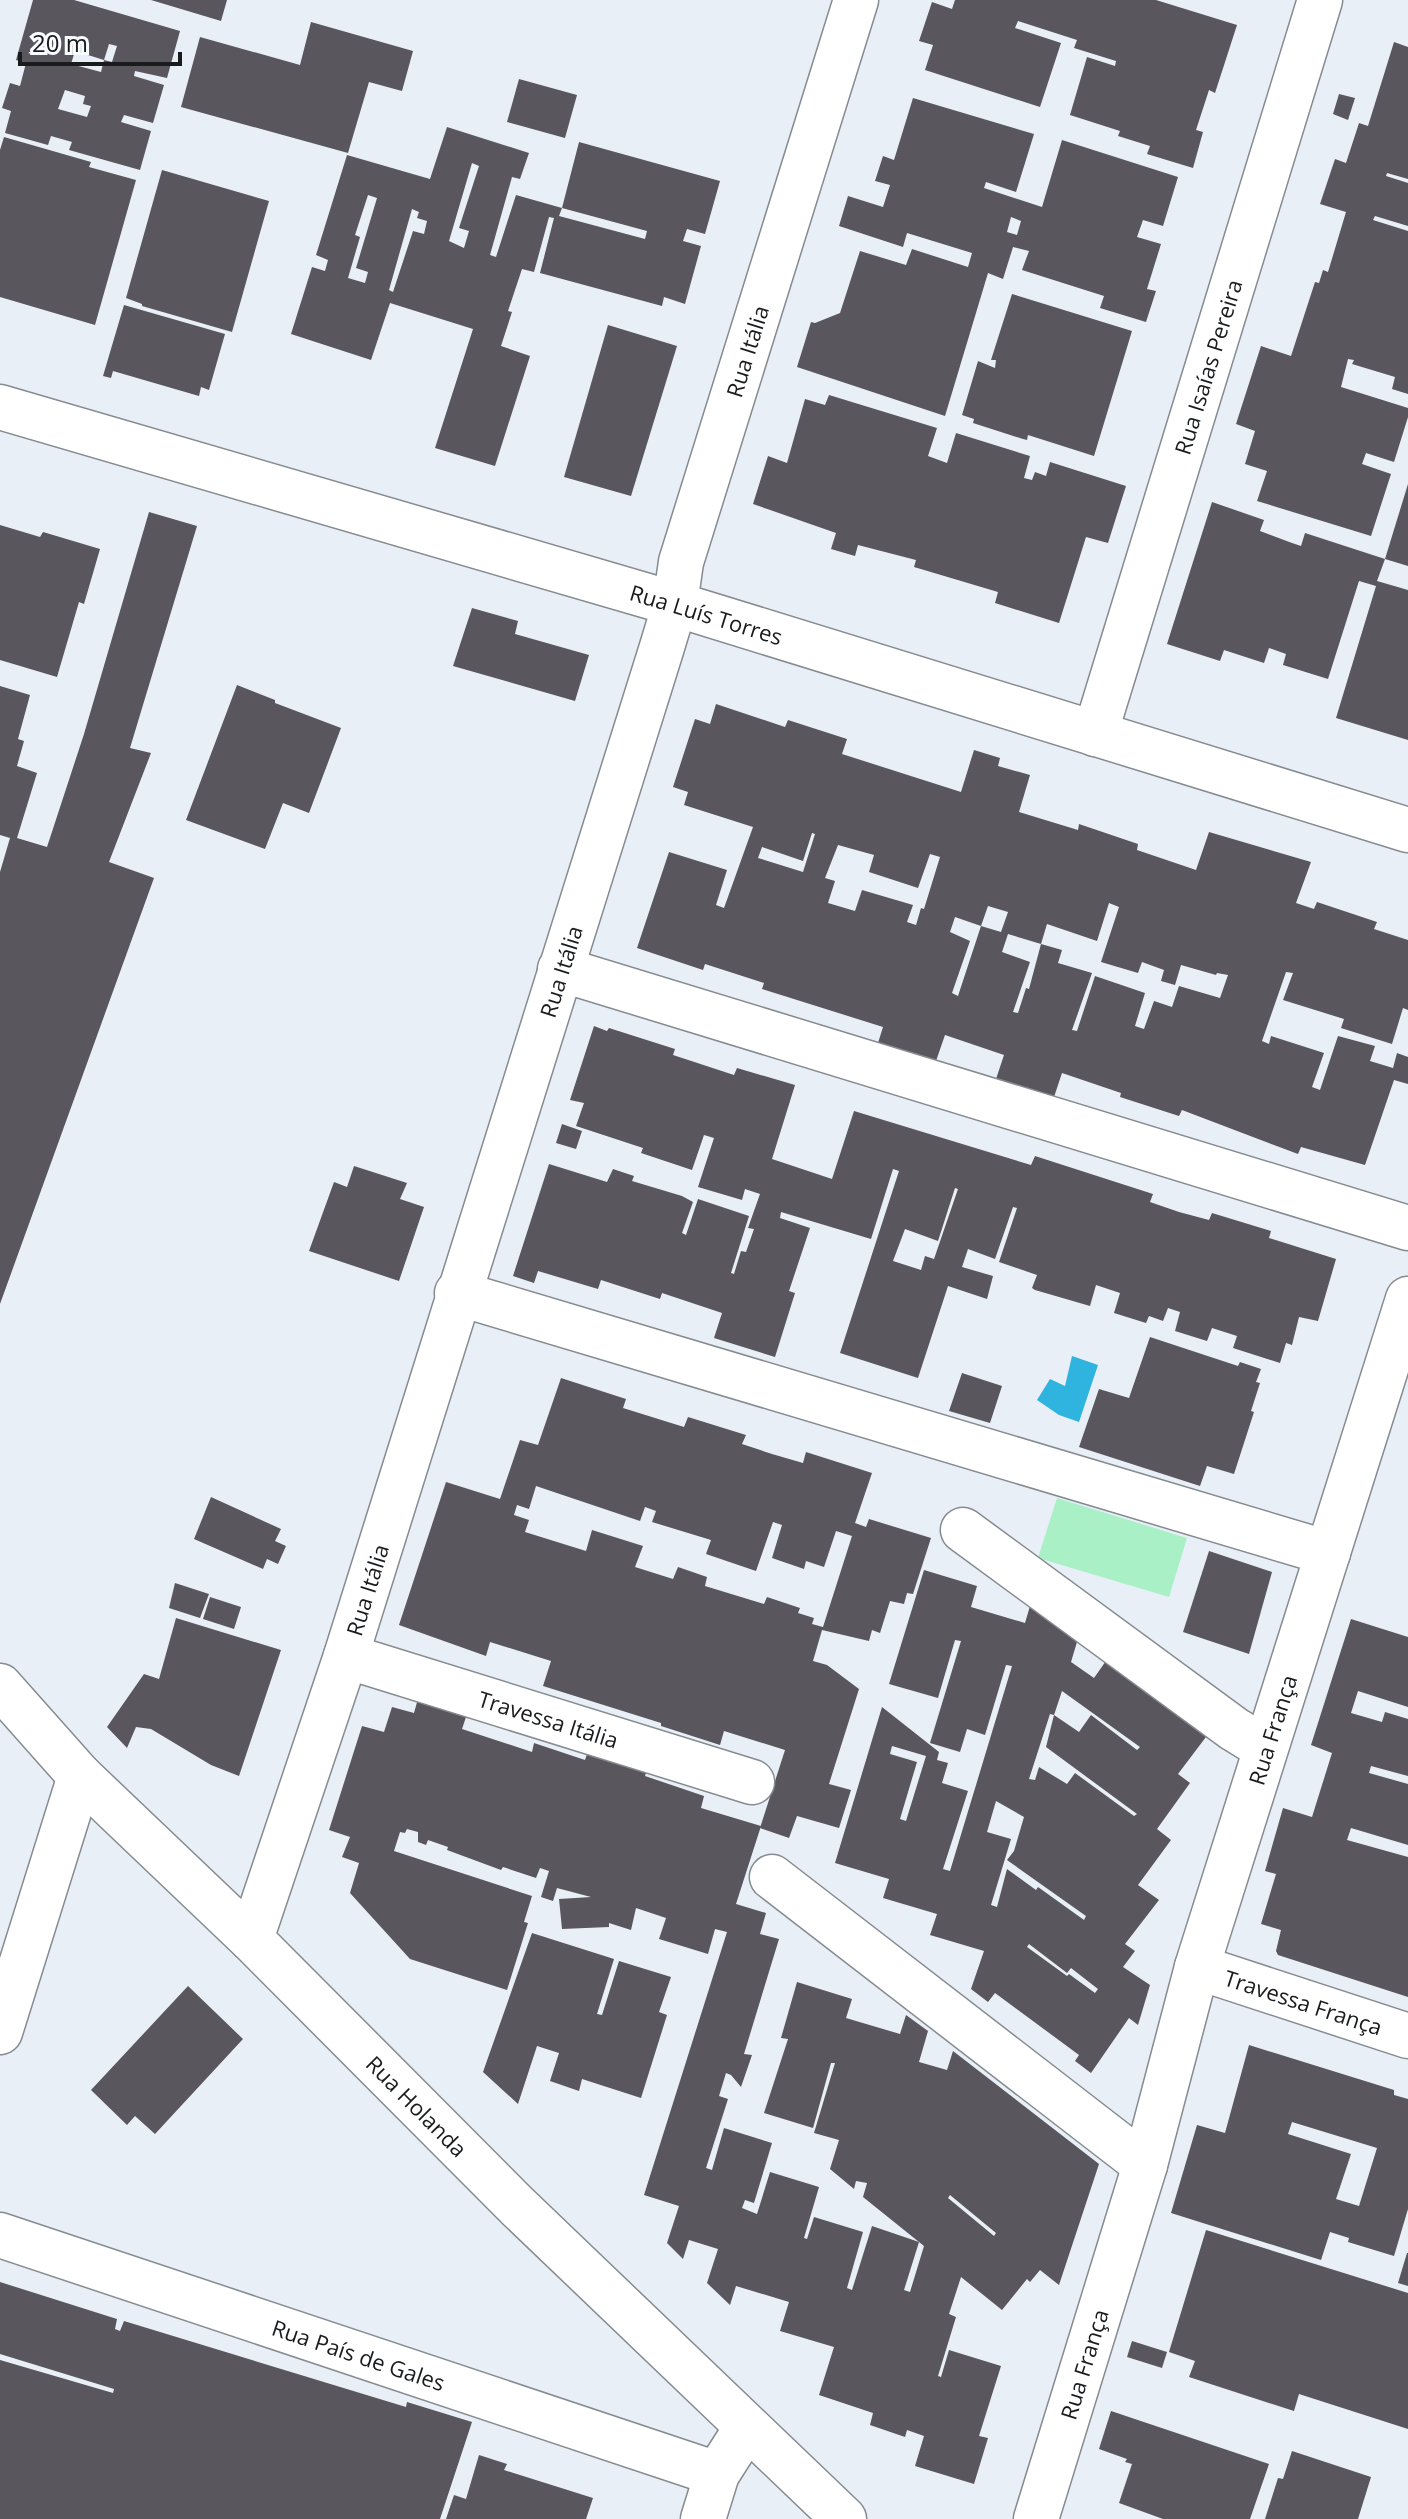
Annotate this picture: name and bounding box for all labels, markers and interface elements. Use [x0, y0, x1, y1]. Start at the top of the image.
scale bar [20, 16, 180, 66]
text: 20 m [32, 26, 88, 59]
street label: Rua Isaías Pereira [1167, 276, 1249, 458]
street label: Rua Itália [718, 302, 775, 401]
street label: Rua Luís Torres [626, 577, 786, 651]
street label: Rua Itália [532, 922, 589, 1021]
street label: Rua Itália [338, 1540, 395, 1639]
street label: Rua França [1241, 1671, 1303, 1788]
street label: Travessa Itália [475, 1683, 622, 1755]
street label: Travessa França [1221, 1962, 1386, 2042]
street label: Rua Holanda [360, 2049, 474, 2163]
street label: Rua França [1053, 2305, 1115, 2423]
street label: Rua País de Gales [268, 2312, 449, 2397]

